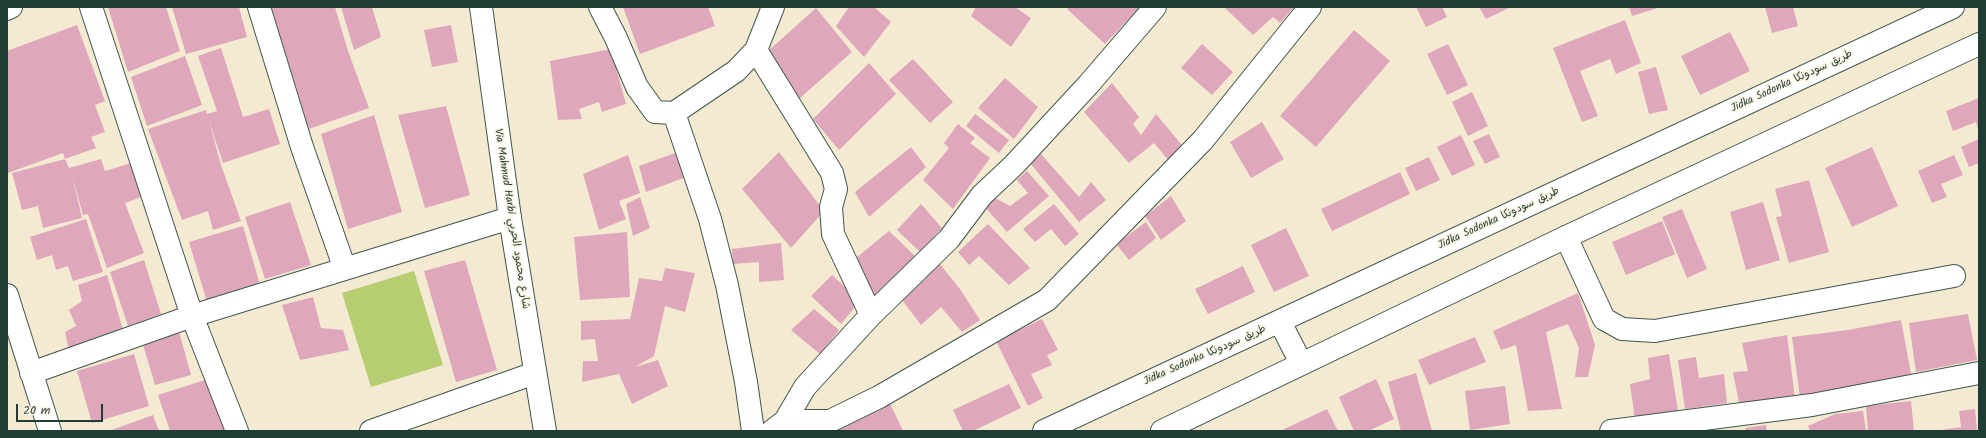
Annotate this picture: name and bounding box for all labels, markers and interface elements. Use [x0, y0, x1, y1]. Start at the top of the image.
street label: Jidka Sodonka طريق سودونكا [1729, 48, 1855, 116]
street label: Via Mahmud Harbi شارع محمود الحربي [490, 128, 532, 310]
street label: Jidka Sodonka طريق سودونكا [1436, 185, 1562, 253]
street label: Jidka Sodonka طريق سودونكا [1142, 323, 1268, 389]
scale bar [18, 396, 105, 422]
text: 20 m [23, 401, 50, 420]

